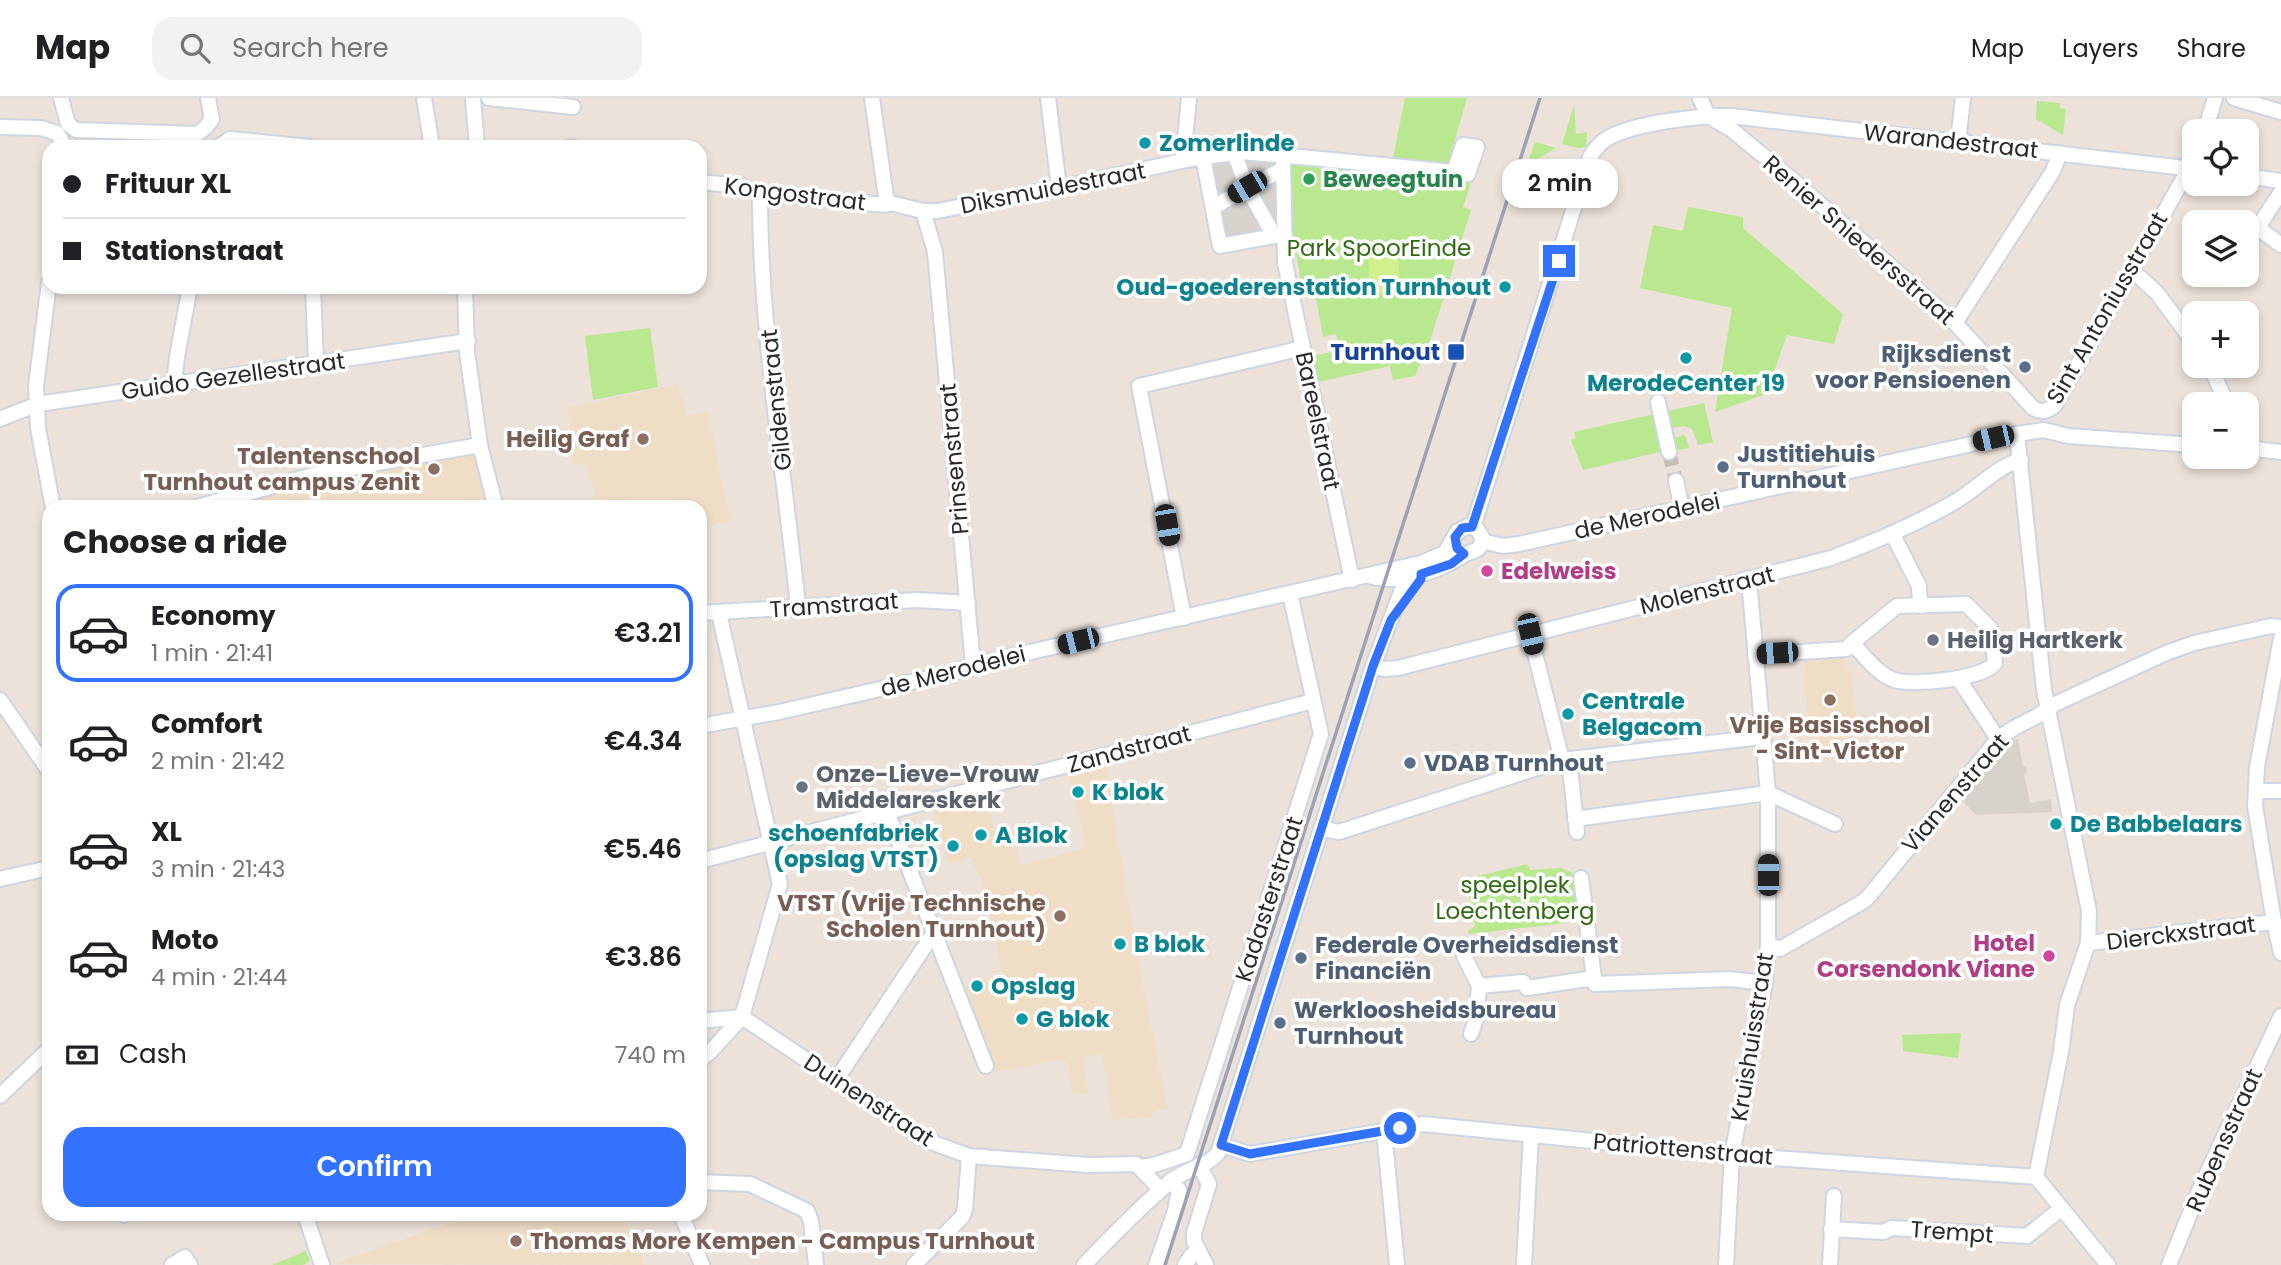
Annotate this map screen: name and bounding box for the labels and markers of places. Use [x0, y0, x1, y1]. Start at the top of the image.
place label: Zomerlinde [1159, 127, 1295, 159]
marker: Zomerlinde [1137, 135, 1153, 151]
place label: Beweegtuin [1323, 163, 1463, 195]
marker: Beweegtuin [1301, 171, 1317, 187]
place label: Oud-goederenstation Turnhout [1116, 271, 1491, 303]
marker: Oud-goederenstation Turnhout [1497, 279, 1513, 295]
place label: Turnhout [1331, 336, 1440, 368]
place label: Rijksdienst voor Pensioenen [1815, 338, 2011, 396]
marker: Turnhout [1446, 342, 1466, 362]
marker: MerodeCenter 19 [1678, 350, 1694, 366]
marker: Rijksdienst voor Pensioenen [2017, 359, 2033, 375]
place label: MerodeCenter 19 [1587, 367, 1785, 399]
place label: Heilig Graf [506, 423, 629, 455]
marker: Heilig Graf [635, 431, 651, 447]
place label: Justitiehuis Turnhout [1737, 438, 1876, 496]
place label: Talentenschool Turnhout campus Zenit [143, 440, 420, 498]
marker: Justitiehuis Turnhout [1715, 459, 1731, 475]
marker: Talentenschool Turnhout campus Zenit [426, 461, 442, 477]
place label: Edelweiss [1501, 555, 1617, 587]
marker: Edelweiss [1479, 563, 1495, 579]
place label: Heilig Hartkerk [1947, 624, 2124, 656]
marker: Heilig Hartkerk [1925, 632, 1941, 648]
place label: Centrale Belgacom [1582, 685, 1702, 743]
marker: Vrije Basisschool - Sint-Victor [1822, 692, 1838, 708]
marker: Centrale Belgacom [1560, 706, 1576, 722]
place label: Vrije Basisschool - Sint-Victor [1730, 709, 1930, 767]
place label: VDAB Turnhout [1424, 747, 1604, 779]
marker: VDAB Turnhout [1402, 755, 1418, 771]
place label: Onze-Lieve-Vrouw Middelareskerk [816, 758, 1039, 816]
place label: K blok [1092, 776, 1165, 808]
marker: Onze-Lieve-Vrouw Middelareskerk [794, 779, 810, 795]
marker: K blok [1070, 784, 1086, 800]
place label: De Babbelaars [2070, 808, 2243, 840]
marker: De Babbelaars [2048, 816, 2064, 832]
place label: schoenfabriek (opslag VTST) [768, 817, 940, 875]
place label: A Blok [995, 819, 1068, 851]
marker: A Blok [973, 827, 989, 843]
marker: schoenfabriek (opslag VTST) [945, 838, 961, 854]
place label: VTST (Vrije Technische Scholen Turnhout) [777, 887, 1046, 945]
marker: VTST (Vrije Technische Scholen Turnhout) [1052, 908, 1068, 924]
place label: Hotel Corsendonk Viane [1817, 927, 2035, 985]
place label: B blok [1134, 928, 1206, 960]
place label: Federale Overheidsdienst Financiën [1315, 929, 1618, 987]
marker: B blok [1112, 936, 1128, 952]
marker: Hotel Corsendonk Viane [2041, 948, 2057, 964]
marker: Federale Overheidsdienst Financiën [1293, 950, 1309, 966]
place label: Opslag [991, 970, 1076, 1002]
marker: Opslag [969, 978, 985, 994]
place label: Werkloosheidsbureau Turnhout [1294, 994, 1557, 1052]
place label: G blok [1036, 1003, 1110, 1035]
marker: G blok [1014, 1011, 1030, 1027]
marker: Werkloosheidsbureau Turnhout [1272, 1015, 1288, 1031]
place label: Thomas More Kempen - Campus Turnhout [530, 1225, 1035, 1257]
marker: Thomas More Kempen - Campus Turnhout [508, 1233, 524, 1249]

